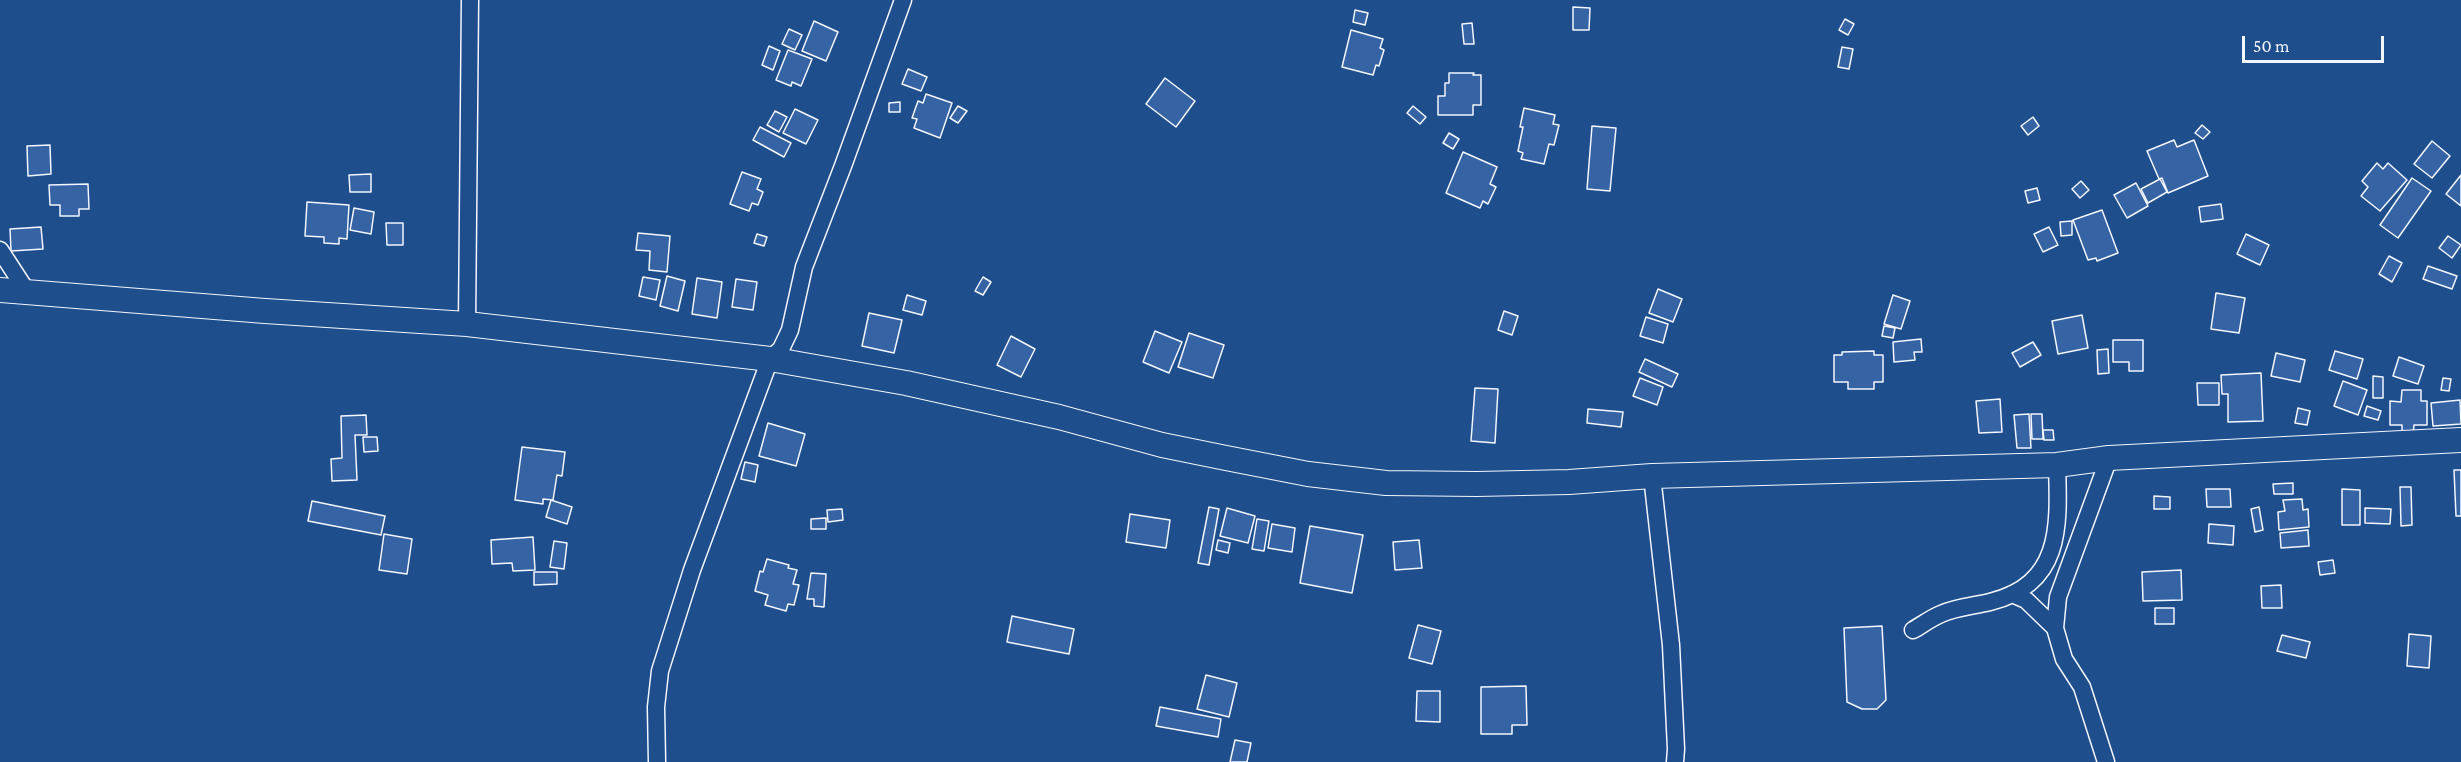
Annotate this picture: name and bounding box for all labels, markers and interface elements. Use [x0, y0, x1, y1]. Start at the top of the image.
scale bar [2245, 24, 2388, 62]
text: 50 m [2253, 36, 2290, 56]

